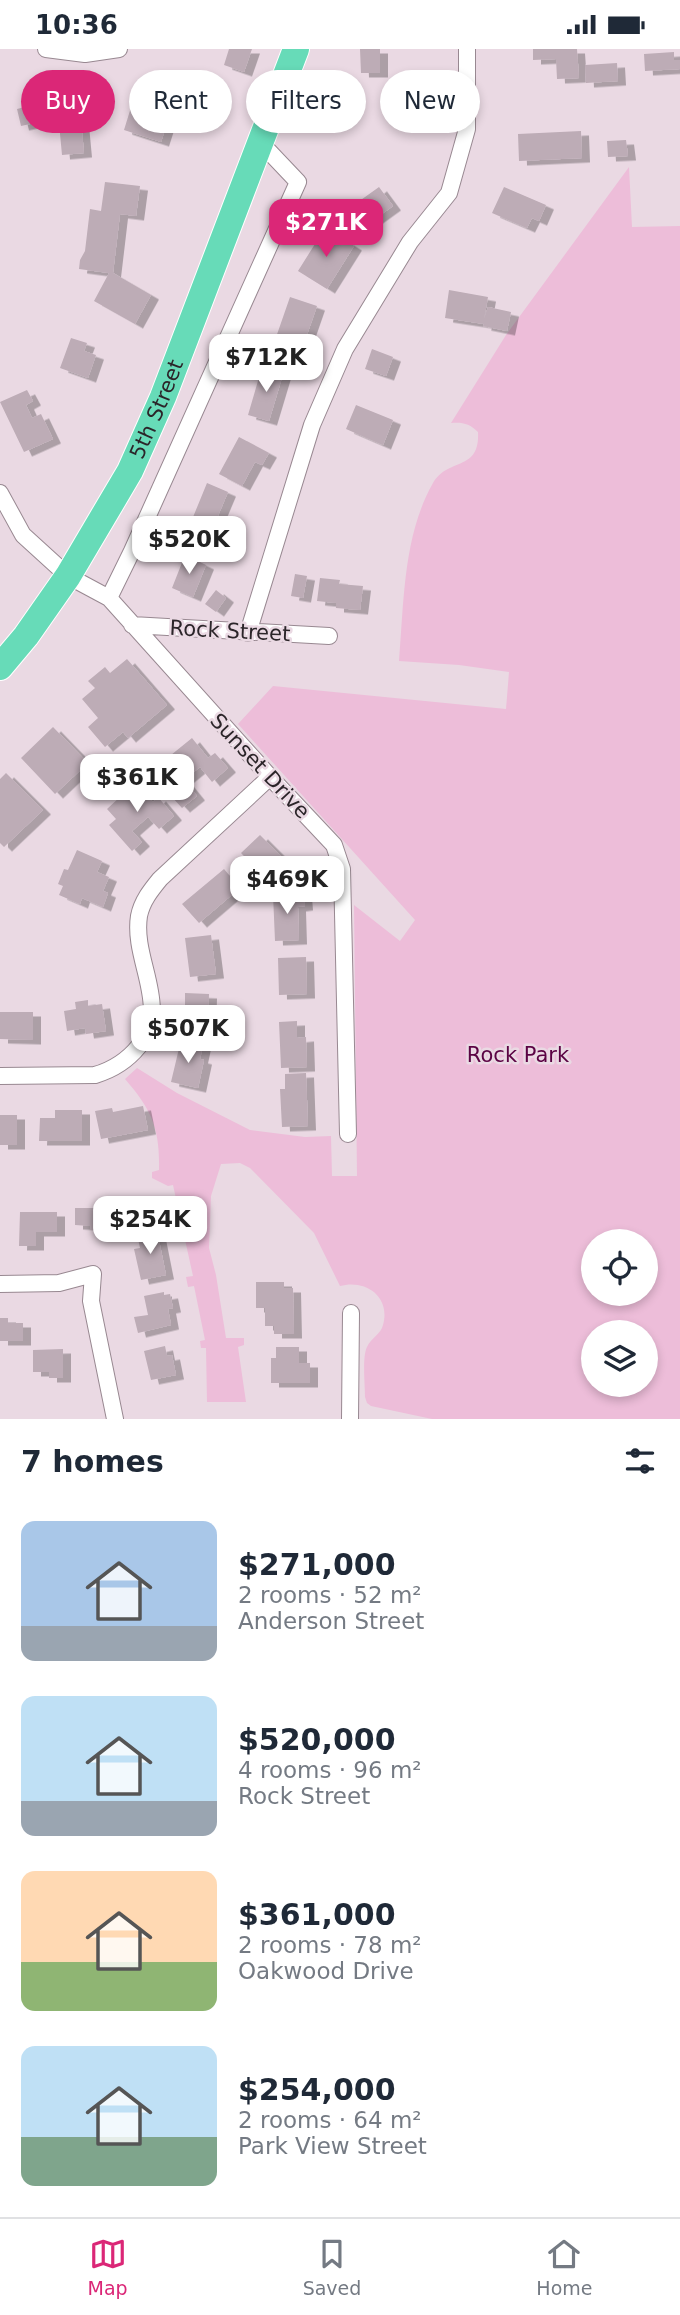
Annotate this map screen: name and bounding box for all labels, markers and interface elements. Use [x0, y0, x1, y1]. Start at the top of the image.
text: 10:36 [35, 10, 118, 40]
chip: Buy [21, 70, 115, 133]
chip: Rent [129, 70, 232, 133]
chip: Filters [246, 70, 366, 133]
chip: New [380, 70, 480, 133]
pin: $271K [277, 199, 375, 259]
text: $271K [285, 209, 367, 235]
pin: $712K [217, 335, 315, 394]
text: $712K [225, 344, 307, 370]
street label: 5th Street [125, 356, 188, 463]
pin: $520K [140, 517, 238, 576]
text: $520K [148, 526, 230, 552]
street label: Rock Street [169, 616, 291, 646]
street label: Sunset Drive [205, 709, 315, 823]
pin: $361K [88, 755, 186, 814]
text: $361K [96, 764, 178, 790]
pin: $469K [238, 857, 336, 916]
text: $469K [246, 866, 328, 892]
pin: $507K [139, 1005, 237, 1065]
text: $507K [147, 1015, 229, 1041]
park label: Rock Park [467, 1043, 570, 1067]
pin: $254K [101, 1197, 199, 1256]
text: $254K [109, 1206, 191, 1232]
map controls [581, 1229, 658, 1397]
button: locate [581, 1229, 658, 1306]
button: layers [581, 1320, 658, 1397]
icon: filters [621, 1442, 659, 1480]
text: 7 homes [21, 1444, 164, 1479]
text: $271,000 [238, 1547, 396, 1582]
icon: home [77, 1549, 161, 1633]
text: 2 rooms · 52 m² [238, 1582, 422, 1608]
text: Anderson Street [238, 1608, 424, 1634]
text: $520,000 [238, 1722, 396, 1757]
icon: home [77, 1724, 161, 1808]
text: 4 rooms · 96 m² [238, 1757, 422, 1783]
text: Rock Street [238, 1783, 370, 1809]
text: $361,000 [238, 1897, 396, 1932]
icon: home [77, 1899, 161, 1983]
text: 2 rooms · 78 m² [238, 1932, 422, 1958]
text: Oakwood Drive [238, 1958, 414, 1984]
text: $254,000 [238, 2072, 396, 2107]
icon: home [77, 2074, 161, 2158]
text: 2 rooms · 64 m² [238, 2107, 422, 2133]
text: Park View Street [238, 2133, 427, 2159]
tab: Map [88, 2235, 128, 2299]
tab: Saved [303, 2235, 361, 2299]
tab: Home [536, 2235, 592, 2299]

